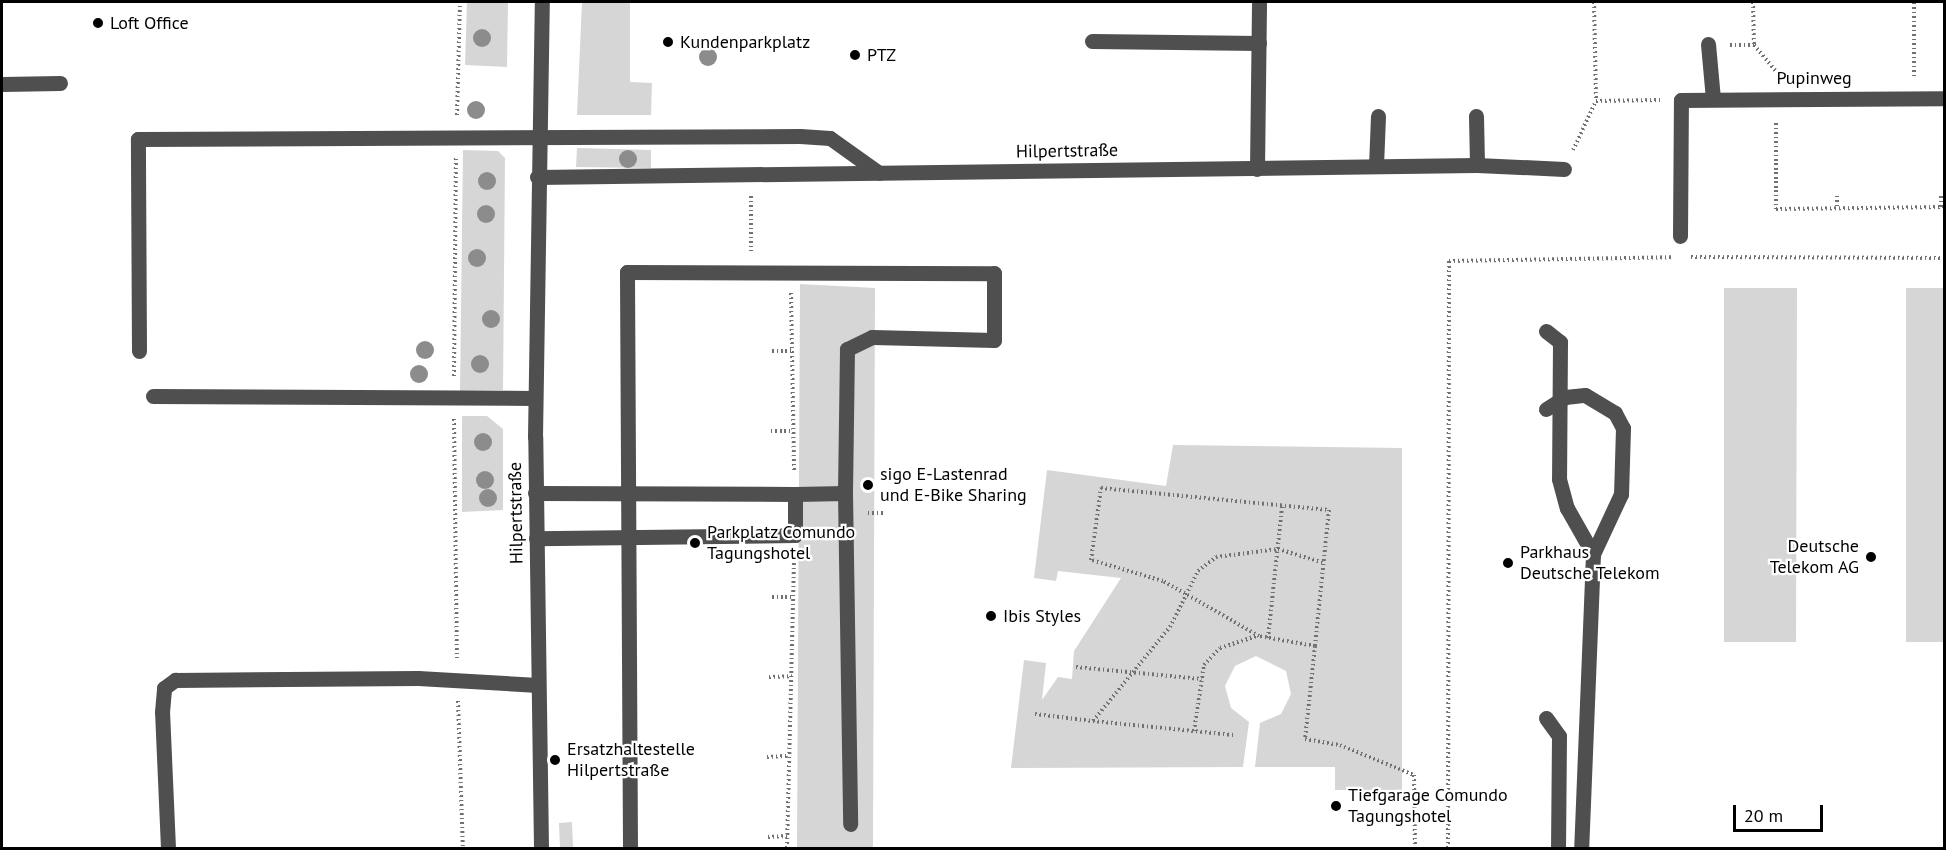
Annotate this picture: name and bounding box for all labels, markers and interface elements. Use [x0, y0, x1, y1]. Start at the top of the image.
place label: Loft Office [110, 12, 189, 34]
marker: Loft Office [91, 16, 105, 30]
place label: Kundenparkplatz [680, 31, 810, 53]
marker: Kundenparkplatz [661, 35, 675, 49]
place label: PTZ [867, 44, 896, 66]
marker: PTZ [848, 48, 862, 62]
street label: Pupinweg [1776, 67, 1852, 89]
street label: Hilpertstraße [1016, 139, 1118, 163]
street label: Hilpertstraße [504, 462, 528, 564]
place label: sigo E-Lastenrad und E-Bike Sharing [880, 464, 1027, 506]
marker: sigo E-Lastenrad und E-Bike Sharing [861, 478, 875, 492]
place label: Parkplatz Comundo Tagungshotel [707, 522, 856, 564]
marker: Parkplatz Comundo Tagungshotel [688, 536, 702, 550]
place label: Deutsche Telekom AG [1769, 536, 1859, 578]
place label: Parkhaus Deutsche Telekom [1520, 542, 1660, 584]
marker: Deutsche Telekom AG [1864, 550, 1878, 564]
marker: Parkhaus Deutsche Telekom [1501, 556, 1515, 570]
place label: Ibis Styles [1003, 605, 1081, 627]
marker: Ibis Styles [984, 609, 998, 623]
place label: Ersatzhaltestelle Hilpertstraße [567, 739, 695, 782]
marker: Ersatzhaltestelle Hilpertstraße [548, 753, 562, 767]
place label: Tiefgarage Comundo Tagungshotel [1348, 785, 1508, 828]
scale bar [1736, 793, 1826, 831]
marker: Tiefgarage Comundo Tagungshotel [1329, 799, 1343, 813]
text: 20 m [1744, 804, 1783, 827]

